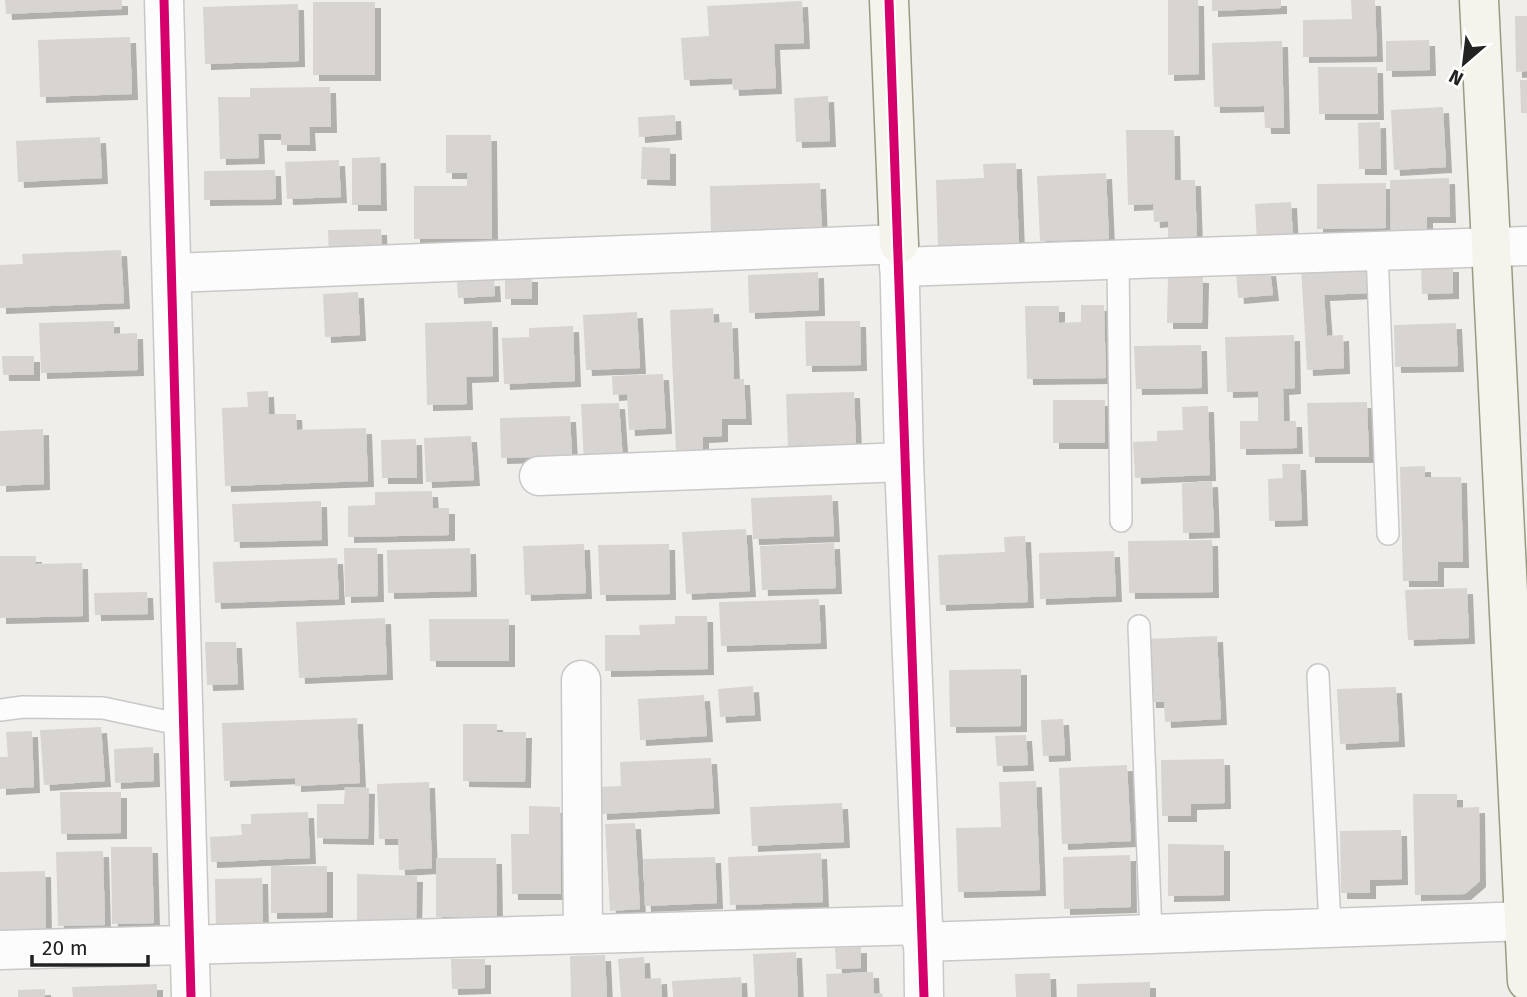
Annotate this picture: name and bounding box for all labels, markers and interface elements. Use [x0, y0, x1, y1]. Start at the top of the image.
north arrow [1429, 28, 1499, 98]
text: N [1445, 64, 1467, 91]
scale bar [32, 923, 147, 967]
text: 20 m [42, 935, 88, 961]

